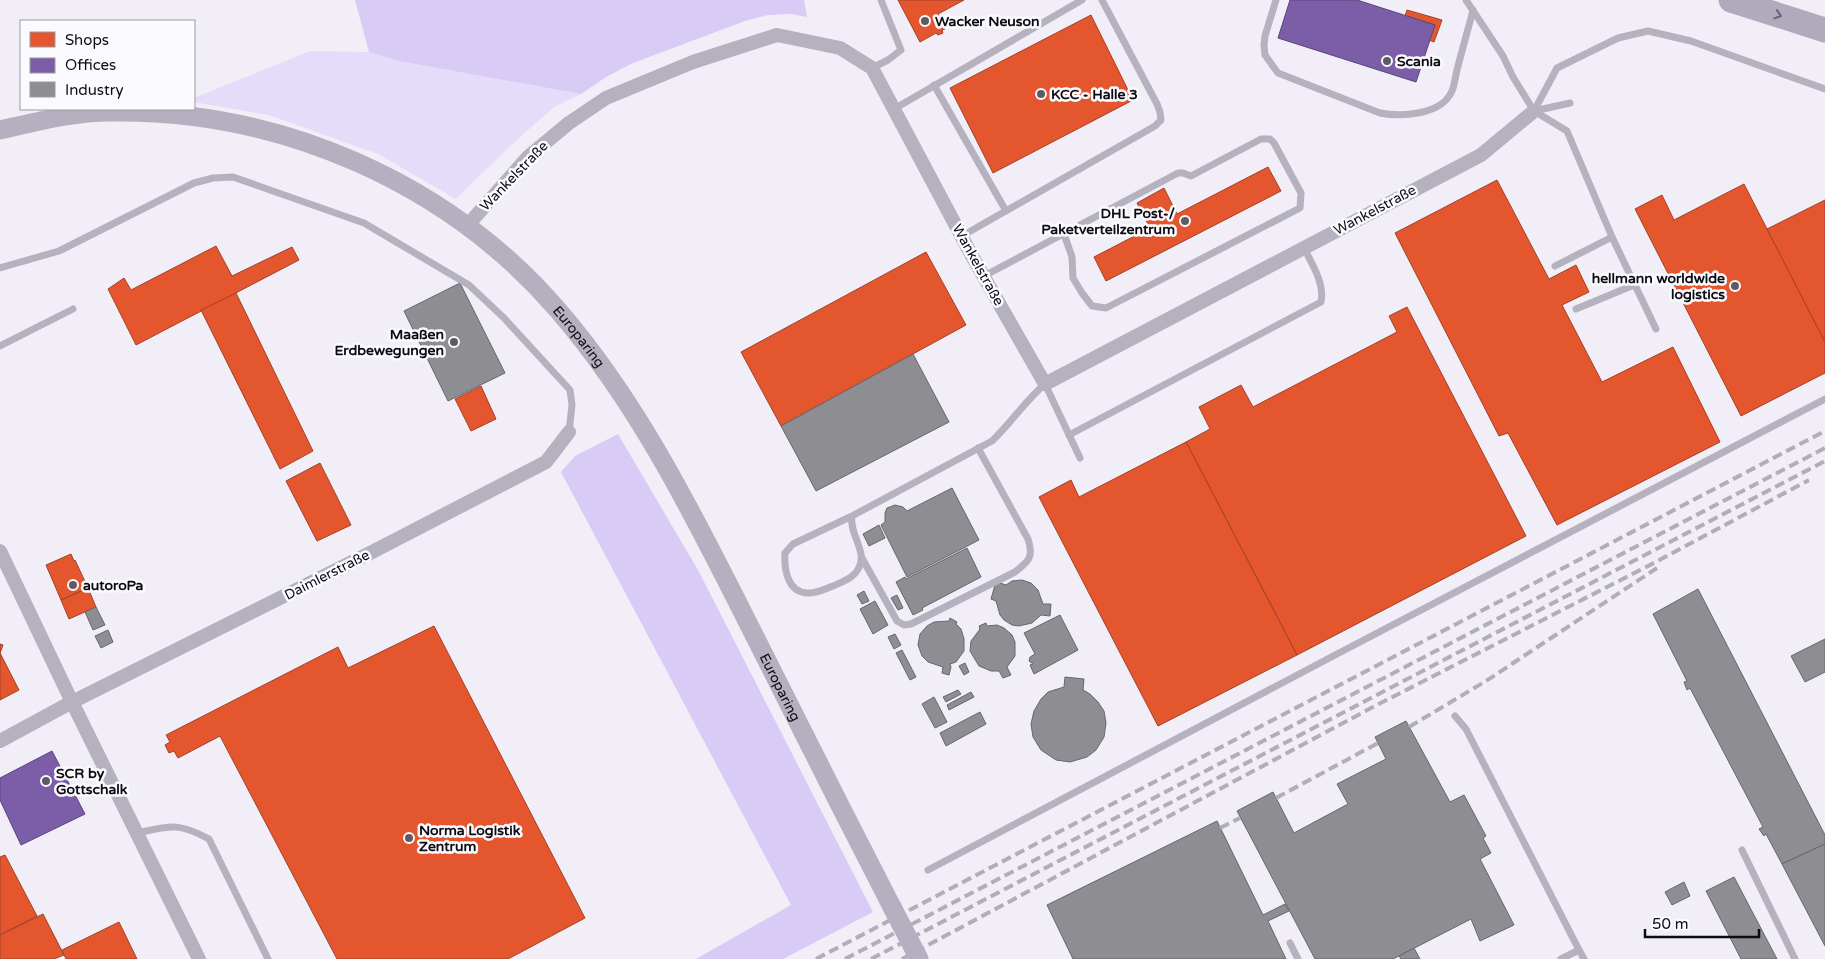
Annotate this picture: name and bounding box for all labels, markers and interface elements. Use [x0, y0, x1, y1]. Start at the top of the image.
one-way arrow [1773, 9, 1782, 19]
place label: Wacker Neuson [935, 13, 1040, 30]
marker: Wacker Neuson [919, 15, 931, 27]
legend [20, 20, 195, 110]
text: Shops [65, 31, 109, 49]
place label: Scania [1397, 53, 1441, 70]
marker: Scania [1381, 55, 1393, 67]
text: Offices [65, 56, 116, 74]
text: Industry [65, 81, 124, 99]
place label: KCC - Halle 3 [1051, 86, 1138, 103]
marker: KCC - Halle 3 [1035, 88, 1047, 100]
street label: Wankelstraße [476, 137, 552, 214]
street label: Wankelstraße [1331, 181, 1419, 239]
place label: DHL Post-/ Paketverteilzentrum [1041, 205, 1175, 238]
marker: DHL Post-/ Paketverteilzentrum [1179, 215, 1191, 227]
street label: Wankelstraße [949, 221, 1007, 309]
place label: hellmann worldwide logistics [1592, 270, 1725, 303]
marker: hellmann worldwide logistics [1729, 280, 1741, 292]
street label: Europaring [549, 302, 609, 371]
place label: Maaßen Erdbewegungen [334, 326, 444, 359]
marker: Maaßen Erdbewegungen [448, 336, 460, 348]
street label: Daimlerstraße [282, 546, 372, 604]
place label: autoroPa [83, 577, 144, 594]
marker: autoroPa [67, 579, 79, 591]
street label: Europaring [756, 650, 804, 724]
place label: SCR by Gottschalk [56, 765, 128, 798]
marker: SCR by Gottschalk [40, 775, 52, 787]
place label: Norma Logistik Zentrum [419, 822, 521, 855]
marker: Norma Logistik Zentrum [403, 832, 415, 844]
scale bar [1645, 906, 1759, 938]
text: 50 m [1652, 915, 1689, 933]

